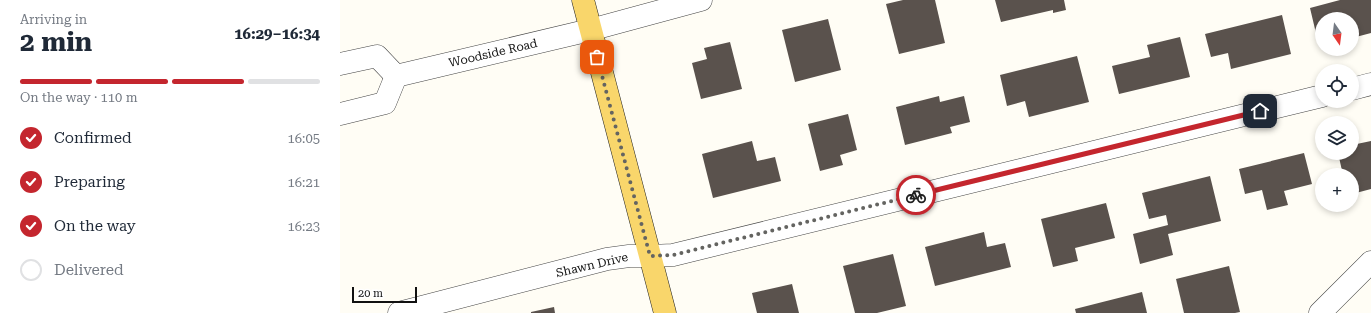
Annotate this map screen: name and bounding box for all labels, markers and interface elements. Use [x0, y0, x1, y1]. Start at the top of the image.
text: Arriving in [20, 12, 87, 27]
north arrow [1315, 12, 1359, 56]
map controls [1315, 12, 1359, 212]
text: 16:29–16:34 [234, 25, 320, 43]
text: 2 min [20, 27, 92, 57]
street label: Woodside Road [447, 36, 539, 70]
pin [580, 40, 614, 74]
icon: bag [586, 46, 608, 68]
button: locate [1315, 64, 1359, 108]
text: On the way · 110 m [20, 90, 137, 105]
pin [1243, 94, 1277, 128]
icon: home [1249, 100, 1271, 122]
button: layers [1315, 116, 1359, 160]
icon: check [20, 127, 42, 149]
text: Confirmed [54, 129, 132, 147]
text: 16:05 [288, 131, 320, 146]
button: + [1315, 168, 1359, 212]
icon: check [20, 171, 42, 193]
text: Preparing [54, 173, 125, 191]
text: 16:21 [288, 175, 320, 190]
courier [896, 175, 936, 215]
icon: bike [905, 184, 927, 206]
icon: check [20, 215, 42, 237]
text: On the way [54, 217, 136, 235]
text: 16:23 [288, 219, 320, 234]
street label: Shawn Drive [555, 250, 630, 280]
text: Delivered [54, 261, 124, 279]
scale bar [352, 285, 417, 304]
text: 20 m [358, 287, 383, 300]

